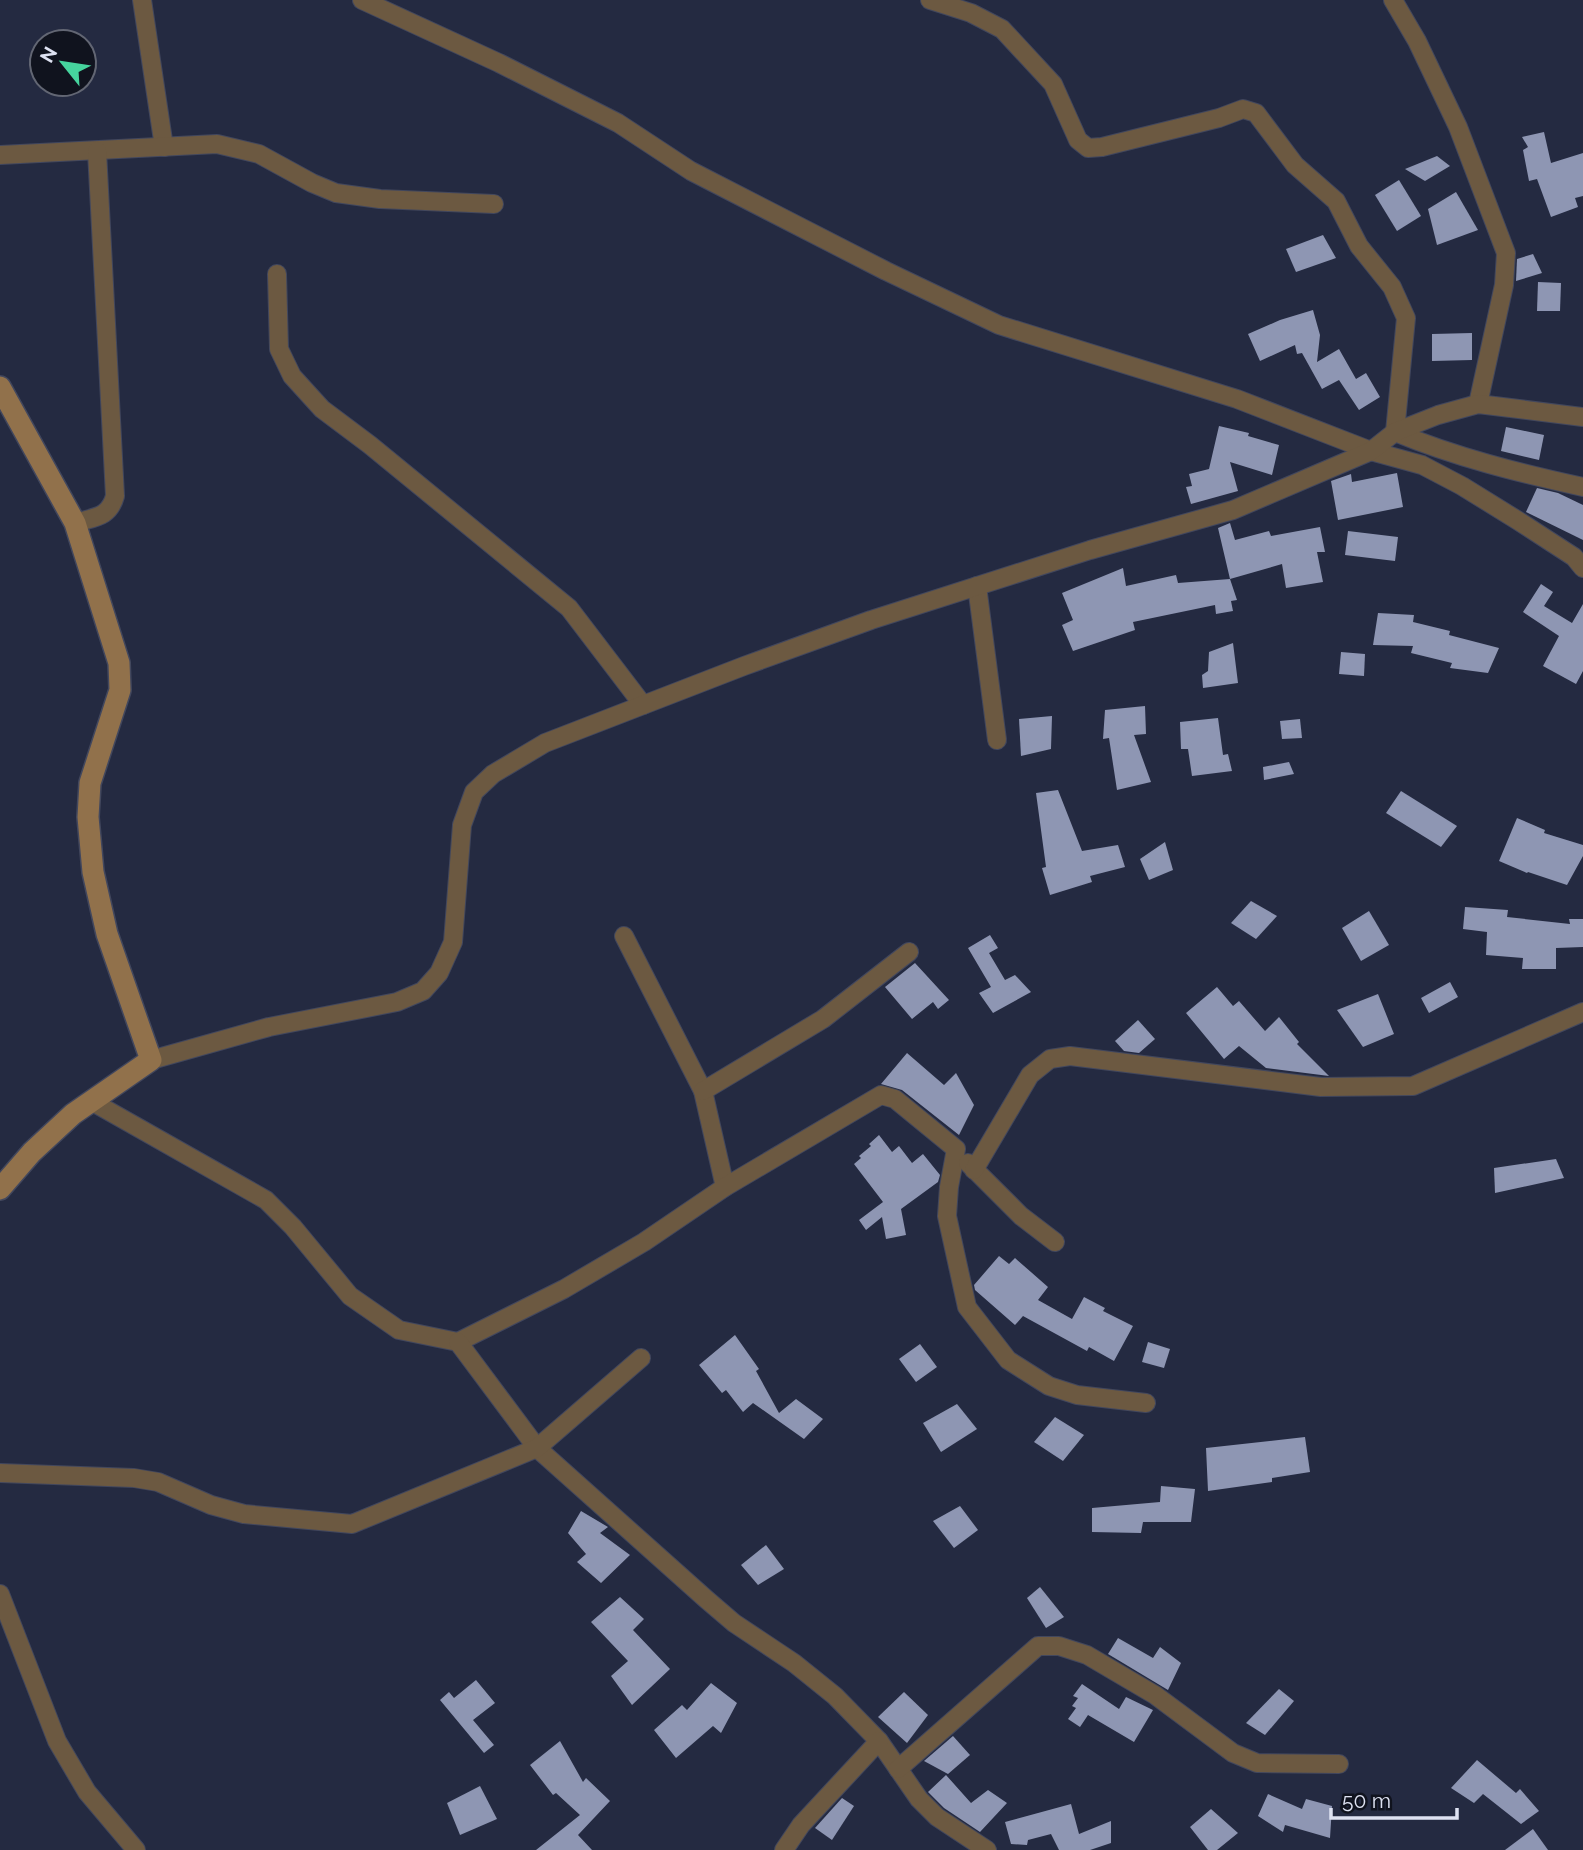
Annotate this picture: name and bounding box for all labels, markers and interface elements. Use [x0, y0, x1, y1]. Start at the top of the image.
north arrow [28, 28, 98, 98]
text: N [35, 43, 61, 66]
scale bar [1331, 1776, 1457, 1820]
text: 50 m [1342, 1788, 1391, 1813]

